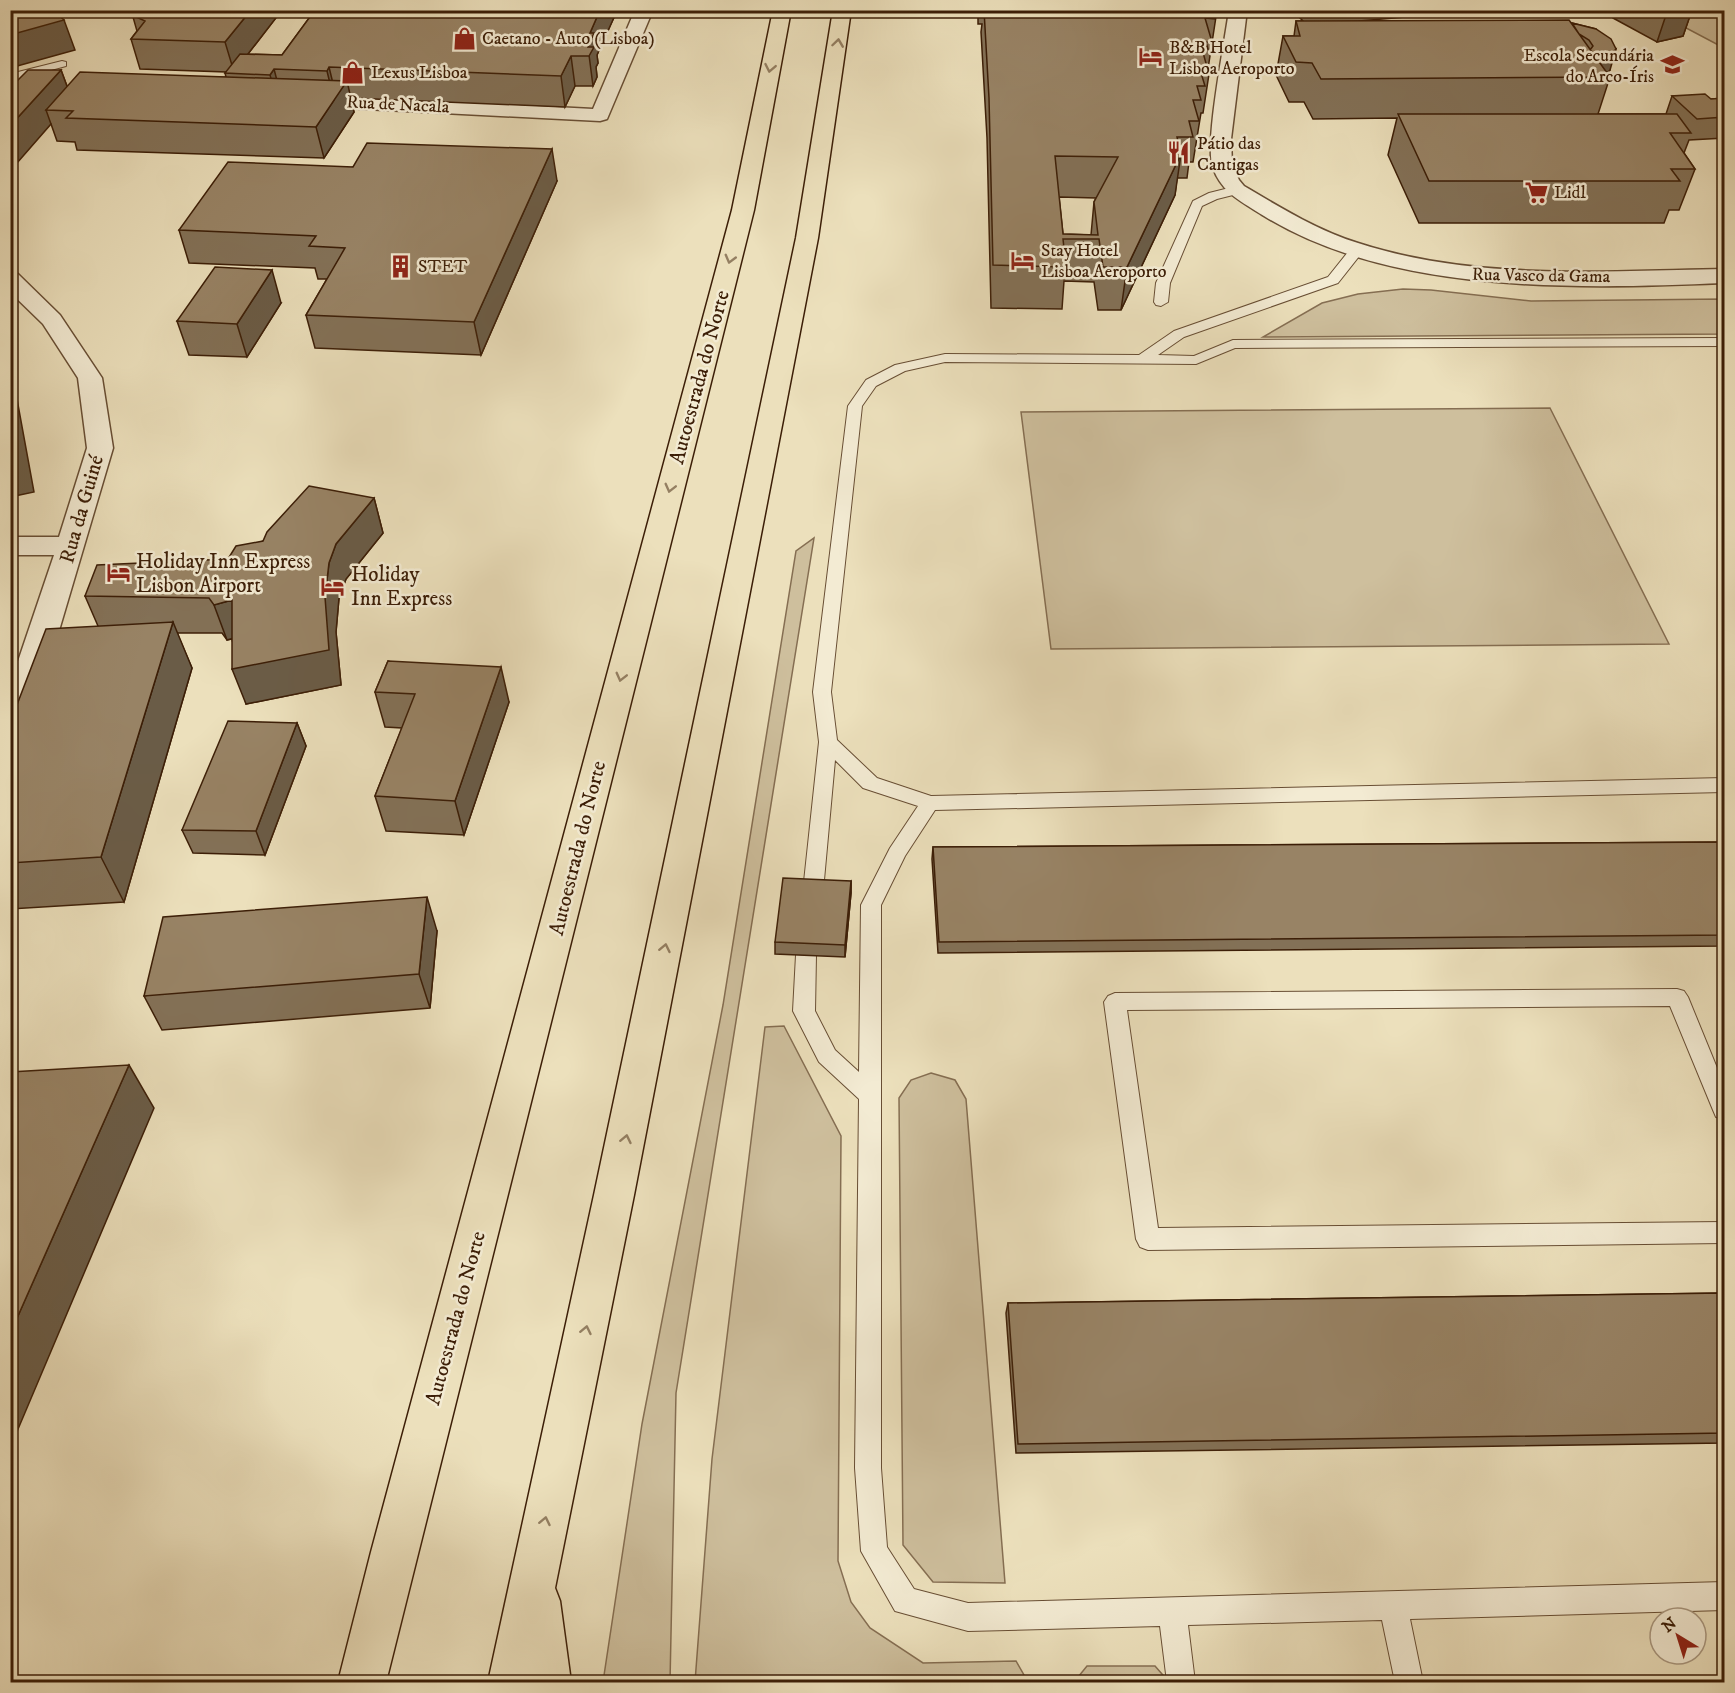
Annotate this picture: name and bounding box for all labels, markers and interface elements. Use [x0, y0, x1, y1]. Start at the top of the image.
shop icon: Caetano - Auto (Lisboa) [451, 25, 477, 51]
place label: Caetano - Auto (Lisboa) [482, 28, 655, 50]
place label: B&B Hotel Lisboa Aeroporto [1169, 37, 1295, 80]
one-way arrow [831, 38, 843, 48]
hotel icon: B&B Hotel Lisboa Aeroporto [1138, 44, 1164, 70]
place label: Escola Secundária do Arco-Íris [1524, 45, 1654, 88]
school or university icon: Escola Secundária do Arco-Íris [1659, 52, 1685, 78]
shop icon: Lexus Lisboa [340, 59, 366, 85]
place label: Lexus Lisboa [371, 62, 468, 84]
one-way arrow [764, 63, 777, 73]
street label: Rua de Nacala [346, 91, 450, 119]
place label: Pátio das Cantigas [1197, 133, 1261, 176]
restaurant icon: Pátio das Cantigas [1166, 140, 1192, 166]
supermarket icon: Lidl [1523, 179, 1549, 205]
place label: Lidl [1554, 182, 1587, 204]
place label: Stay Hotel Lisboa Aeroporto [1041, 240, 1167, 283]
hotel icon: Stay Hotel Lisboa Aeroporto [1010, 247, 1036, 273]
building icon: STET [387, 253, 413, 279]
one-way arrow [724, 253, 737, 263]
place label: STET [418, 256, 468, 278]
street label: Rua Vasco da Gama [1472, 264, 1611, 288]
street label: Autoestrada do Norte [664, 287, 736, 467]
street label: Rua da Guiné [54, 452, 110, 566]
one-way arrow [665, 482, 677, 493]
place label: Holiday Inn Express Lisbon Airport [136, 549, 310, 599]
hotel icon: Holiday Inn Express Lisbon Airport [105, 560, 131, 586]
place label: Holiday Inn Express [351, 562, 452, 612]
hotel icon: Holiday Inn Express [320, 573, 346, 599]
one-way arrow [616, 672, 629, 682]
street label: Autoestrada do Norte [544, 758, 612, 938]
one-way arrow [658, 944, 671, 954]
one-way arrow [619, 1135, 632, 1145]
street label: Autoestrada do Norte [420, 1228, 492, 1408]
one-way arrow [579, 1326, 592, 1336]
one-way arrow [538, 1516, 551, 1526]
north arrow [1648, 1606, 1708, 1666]
text: N [1658, 1613, 1681, 1637]

